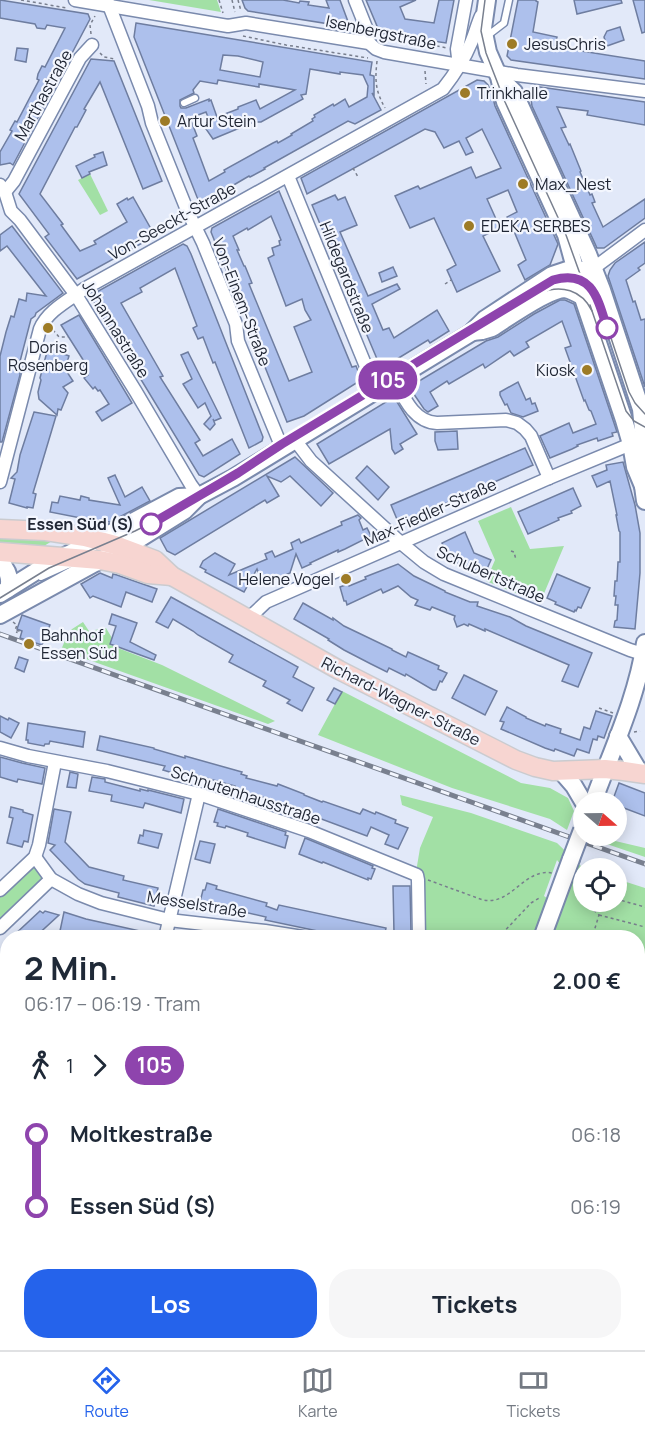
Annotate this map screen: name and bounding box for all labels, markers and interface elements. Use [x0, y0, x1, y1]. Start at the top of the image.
street label: Isenbergstraße [324, 10, 438, 54]
place label: JesusChris [524, 33, 606, 55]
marker: JesusChris [505, 37, 519, 51]
street label: Marthastraße [9, 46, 77, 144]
place label: Trinkhalle [477, 82, 548, 104]
marker: Trinkhalle [458, 86, 472, 100]
place label: Artur Stein [177, 110, 256, 132]
marker: Artur Stein [158, 114, 172, 128]
place label: Max_Nest [535, 173, 611, 195]
street label: Von-Seeckt-Straße [104, 177, 240, 265]
marker: Max_Nest [516, 177, 530, 191]
place label: EDEKA SERBES [481, 215, 590, 237]
street label: Hildegardstraße [315, 218, 379, 336]
marker: EDEKA SERBES [462, 219, 476, 233]
street label: Von-Einem-Straße [207, 235, 277, 369]
street label: Johannastraße [77, 276, 155, 382]
unlabelled marker [596, 317, 618, 339]
marker: Doris Rosenberg [41, 321, 55, 335]
place label: Doris Rosenberg [8, 336, 88, 376]
place label: Kiosk [536, 359, 576, 381]
line badge: 105 [354, 360, 422, 400]
marker: Kiosk [580, 363, 594, 377]
text: 105 [370, 366, 406, 394]
street label: Max-Fiedler-Straße [360, 473, 500, 551]
place label: Essen Süd (S) [27, 513, 134, 535]
marker: Essen Süd (S) [140, 513, 162, 535]
street label: Schubertstraße [433, 540, 549, 608]
place label: Helene Vogel [238, 568, 334, 590]
marker: Helene Vogel [339, 572, 353, 586]
place label: Bahnhof Essen Süd [41, 624, 118, 664]
marker: Bahnhof Essen Süd [22, 637, 36, 651]
street label: Richard-Wagner-Straße [318, 651, 484, 751]
street label: Schnutenhausstraße [168, 760, 324, 830]
north arrow [573, 792, 627, 846]
map controls [573, 792, 627, 912]
button: locate [573, 858, 627, 912]
street label: Messelstraße [146, 885, 248, 923]
text: 2 Min. [24, 945, 118, 990]
text: 2.00 € [553, 966, 621, 996]
text: 06:17 – 06:19 · Tram [24, 990, 200, 1017]
icon: walk [24, 1049, 57, 1082]
icon: forward [83, 1049, 116, 1082]
text: 105 [137, 1051, 172, 1079]
text: 1 [66, 1052, 74, 1079]
text: Moltkestraße [70, 1119, 213, 1149]
text: 06:18 [571, 1121, 621, 1148]
text: Essen Süd (S) [70, 1191, 217, 1221]
text: 06:19 [570, 1193, 621, 1220]
button: Los [24, 1269, 317, 1338]
button: Tickets [329, 1269, 621, 1338]
tab: Route [84, 1364, 129, 1422]
tab: Karte [298, 1364, 338, 1422]
tab: Tickets [506, 1364, 561, 1422]

